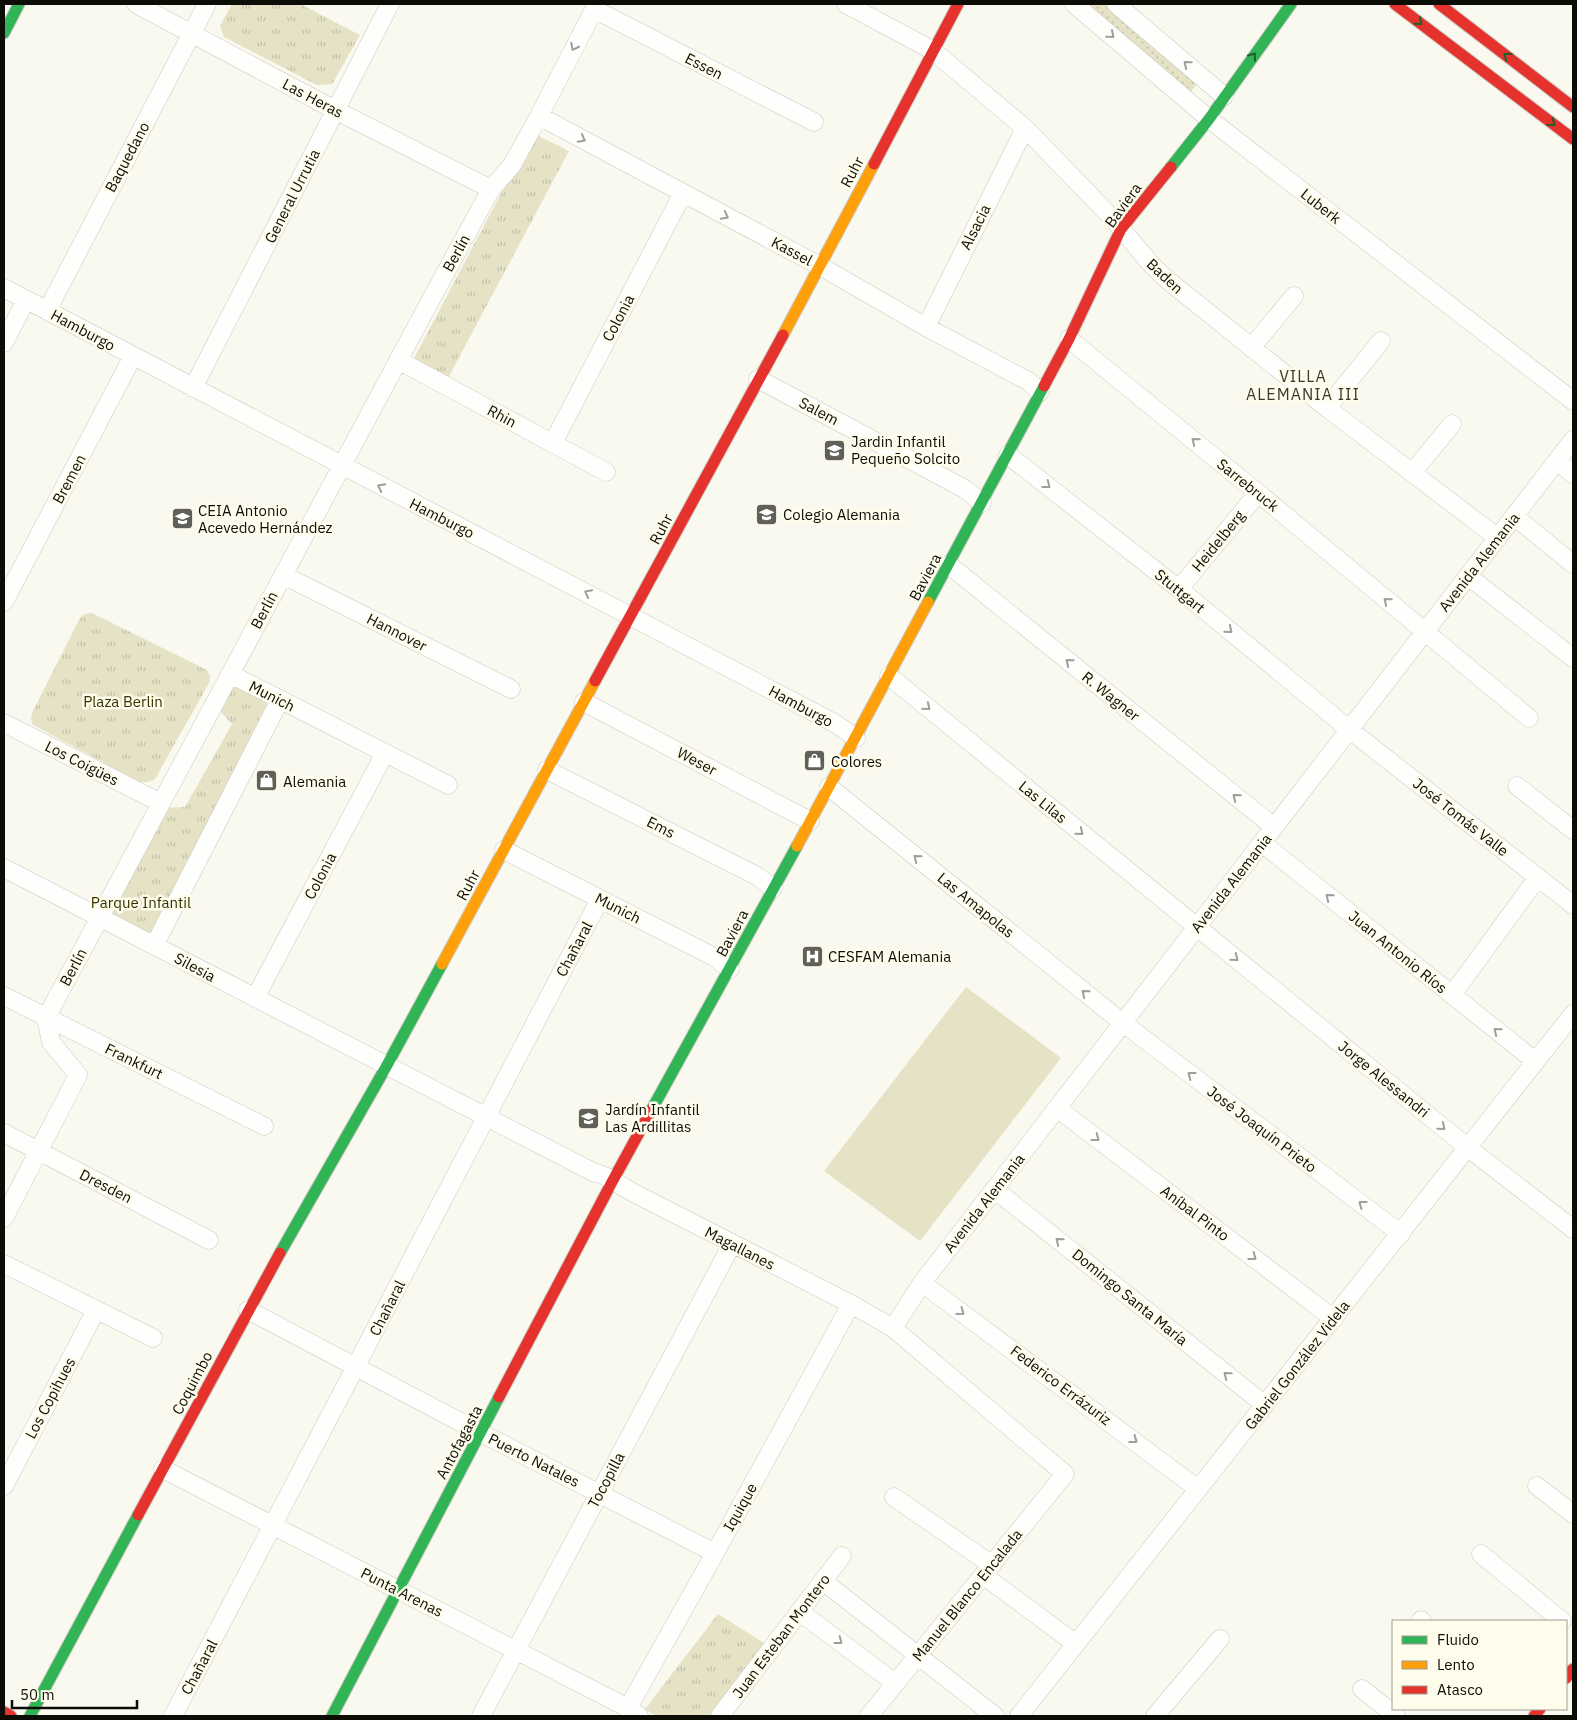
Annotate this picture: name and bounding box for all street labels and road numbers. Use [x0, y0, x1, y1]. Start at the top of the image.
street label: Essen [682, 48, 726, 84]
street label: Las Heras [279, 74, 347, 122]
street label: Baquedano [101, 119, 153, 195]
street label: General Urrutia [260, 146, 324, 246]
street label: Ruhr [836, 153, 868, 191]
street label: Baviera [1100, 179, 1146, 231]
street label: Luberk [1297, 184, 1345, 228]
street label: Alsacia [956, 201, 994, 253]
street label: Berlín [438, 231, 474, 275]
street label: Kassel [768, 232, 816, 270]
street label: Baden [1143, 254, 1187, 298]
street label: Colonia [598, 291, 638, 345]
street label: Hamburgo [47, 305, 119, 355]
street label: Salem [796, 393, 842, 429]
street label: Rhin [484, 400, 520, 432]
street label: Bremen [48, 451, 90, 507]
street label: Sarrebruck [1213, 454, 1283, 516]
street label: Hamburgo [406, 494, 478, 542]
street label: Heidelberg [1187, 506, 1249, 576]
street label: Avenida Alemania [1434, 509, 1524, 615]
street label: Ruhr [645, 510, 677, 548]
street label: Baviera [905, 550, 945, 604]
street label: Stuttgart [1151, 565, 1209, 617]
street label: Berlín [246, 588, 282, 632]
street label: Hannover [364, 609, 431, 655]
street label: R. Wagner [1078, 667, 1144, 725]
street label: Munich [246, 676, 298, 716]
street label: Hamburgo [765, 681, 837, 731]
street label: Los Coigües [42, 736, 122, 790]
street label: Weser [674, 743, 721, 780]
street label: José Tomás Valle [1409, 774, 1513, 860]
street label: Las Lilas [1015, 777, 1071, 827]
street label: Ems [644, 812, 678, 842]
street label: Avenida Alemania [1186, 830, 1276, 936]
street label: Colonia [300, 849, 340, 903]
street label: Ruhr [452, 866, 484, 904]
street label: Las Amapolas [934, 868, 1018, 942]
street label: Munich [592, 888, 644, 928]
street label: Baviera [712, 906, 752, 960]
street label: Juan Antonio Ríos [1345, 906, 1451, 998]
street label: Chañaral [552, 918, 596, 980]
street label: Berlín [55, 945, 91, 989]
street label: Silesia [171, 948, 219, 986]
street label: Jorge Alessandri [1335, 1036, 1433, 1122]
street label: Frankfurt [102, 1039, 166, 1083]
street label: José Joaquín Prieto [1203, 1082, 1321, 1176]
street label: Avenida Alemania [939, 1150, 1029, 1256]
street label: Dresden [77, 1165, 135, 1207]
street label: Aníbal Pinto [1157, 1181, 1233, 1245]
street label: Magallanes [702, 1222, 778, 1274]
street label: Domingo Santa María [1068, 1245, 1192, 1349]
street label: Chañaral [365, 1277, 409, 1339]
street label: Gabriel González Videla [1241, 1296, 1353, 1434]
street label: Federico Errázuriz [1007, 1341, 1115, 1429]
street label: Coquimbo [167, 1348, 217, 1418]
street label: Los Copihues [21, 1354, 79, 1442]
street label: Antofagasta [432, 1402, 486, 1482]
street label: Puerto Natales [485, 1429, 583, 1491]
street label: Tocopilla [583, 1449, 629, 1511]
street label: Iquique [719, 1479, 761, 1535]
street label: Manuel Blanco Encalada [908, 1525, 1026, 1665]
street label: Punta Arenas [358, 1563, 446, 1621]
street label: Juan Esteban Montero [728, 1570, 834, 1702]
street label: Chañaral [177, 1636, 221, 1698]

